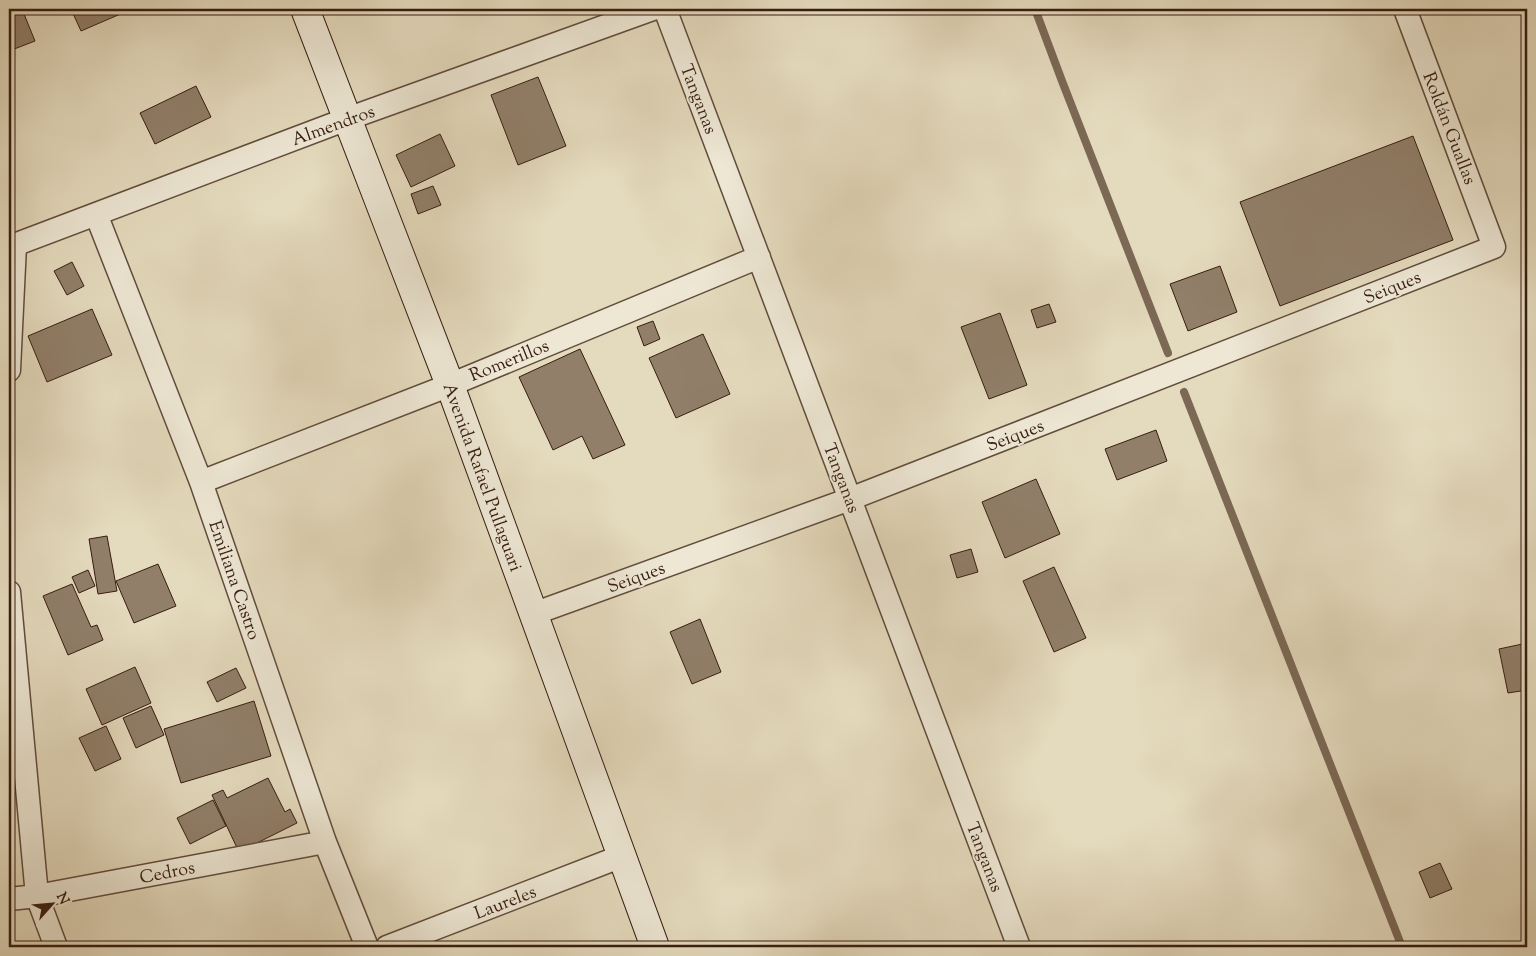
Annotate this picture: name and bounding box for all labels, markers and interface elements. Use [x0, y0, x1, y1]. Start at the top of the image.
street label: Tanganas [672, 61, 722, 138]
street label: Roldán Guallas [1415, 69, 1482, 189]
street label: Almendros [288, 100, 379, 154]
street label: Seiques [1360, 266, 1425, 312]
street label: Romerillos [466, 334, 554, 390]
street label: Avenida Rafael Pullaguari [435, 380, 527, 576]
street label: Seiques [983, 414, 1048, 460]
street label: Tanganas [815, 440, 865, 517]
street label: Emiliana Castro [201, 518, 266, 644]
street label: Seiques [604, 556, 669, 601]
street label: Tanganas [958, 819, 1008, 896]
street label: Cedros [137, 856, 197, 892]
north arrow [28, 878, 78, 928]
street label: Laureles [471, 880, 541, 928]
text: N [50, 889, 73, 909]

